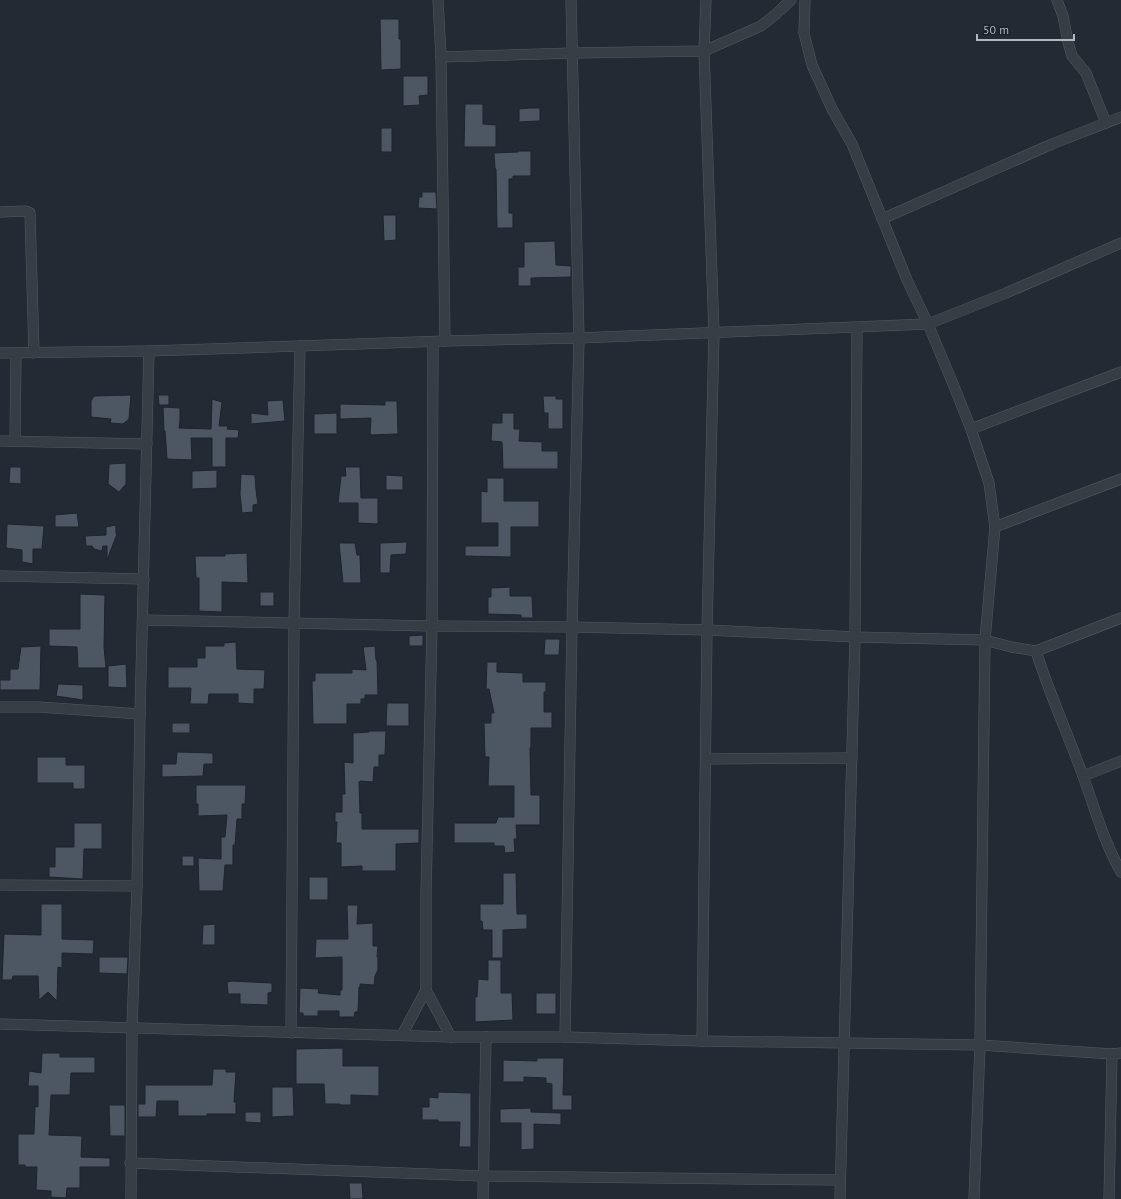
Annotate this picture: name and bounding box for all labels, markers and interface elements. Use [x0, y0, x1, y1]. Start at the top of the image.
scale bar [977, 16, 1074, 42]
text: 50 m [983, 22, 1009, 37]

